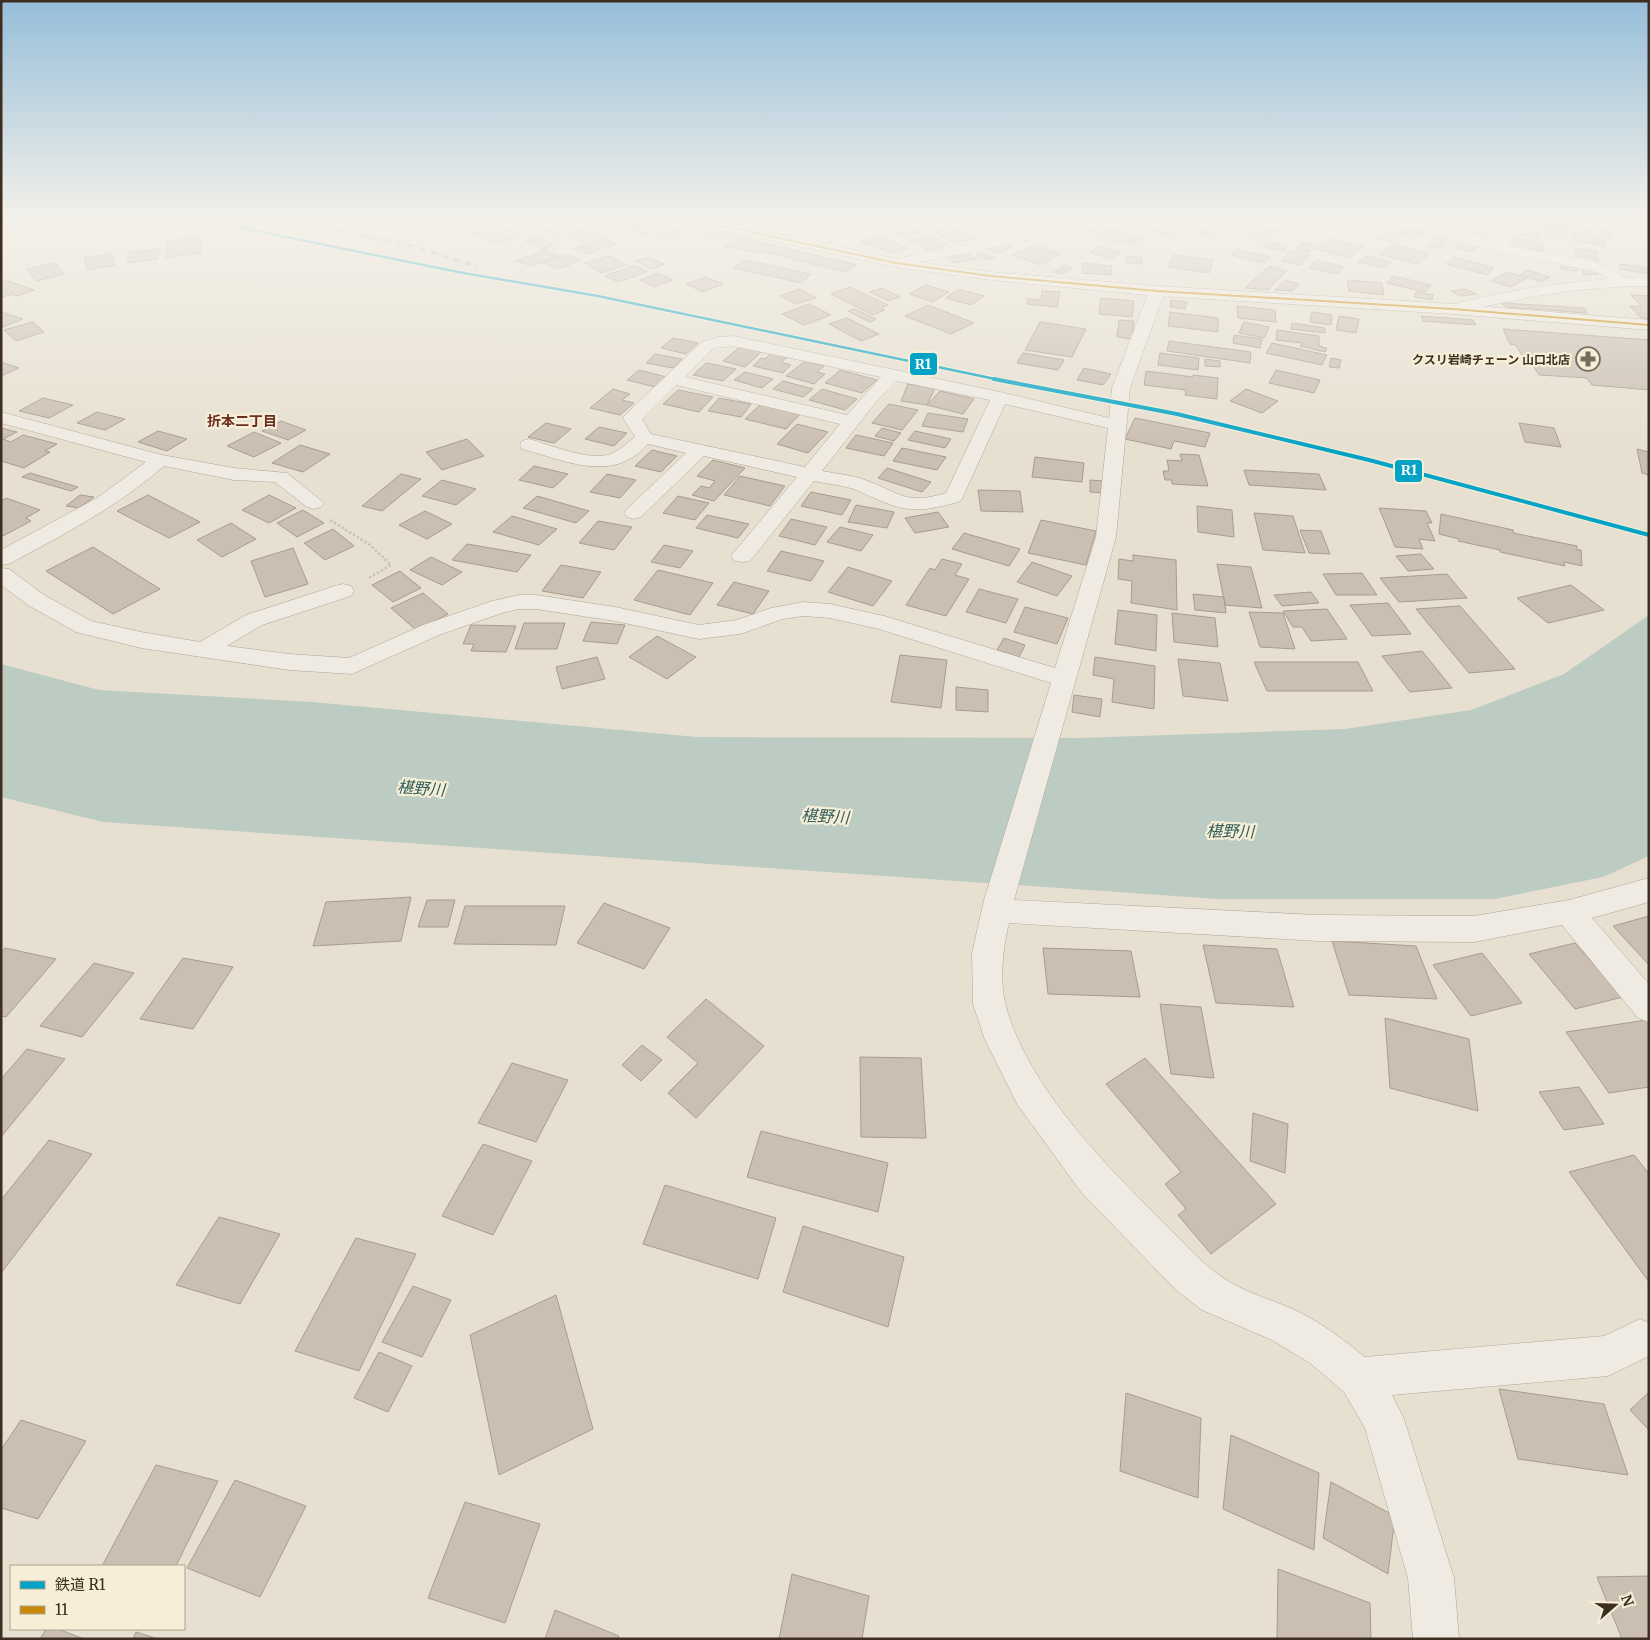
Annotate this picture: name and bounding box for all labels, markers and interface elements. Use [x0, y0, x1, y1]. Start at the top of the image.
pharmacy icon: クスリ岩崎チェーン 山口北店 [1575, 346, 1601, 372]
line badge: R1 [909, 352, 938, 376]
place label: クスリ岩崎チェーン 山口北店 [1412, 352, 1570, 367]
text: R1 [915, 355, 932, 373]
district label: 折本二丁目 [207, 412, 277, 430]
line badge: R1 [1394, 459, 1423, 483]
text: R1 [1401, 461, 1418, 479]
water label: 椹野川 [396, 776, 448, 800]
water label: 椹野川 [801, 805, 851, 827]
water label: 椹野川 [1206, 821, 1256, 841]
legend [10, 1565, 185, 1630]
text: 鉄道 R1 [55, 1575, 106, 1594]
north arrow [1590, 1580, 1640, 1630]
text: N [1617, 1592, 1638, 1609]
text: 11 [55, 1600, 68, 1619]

